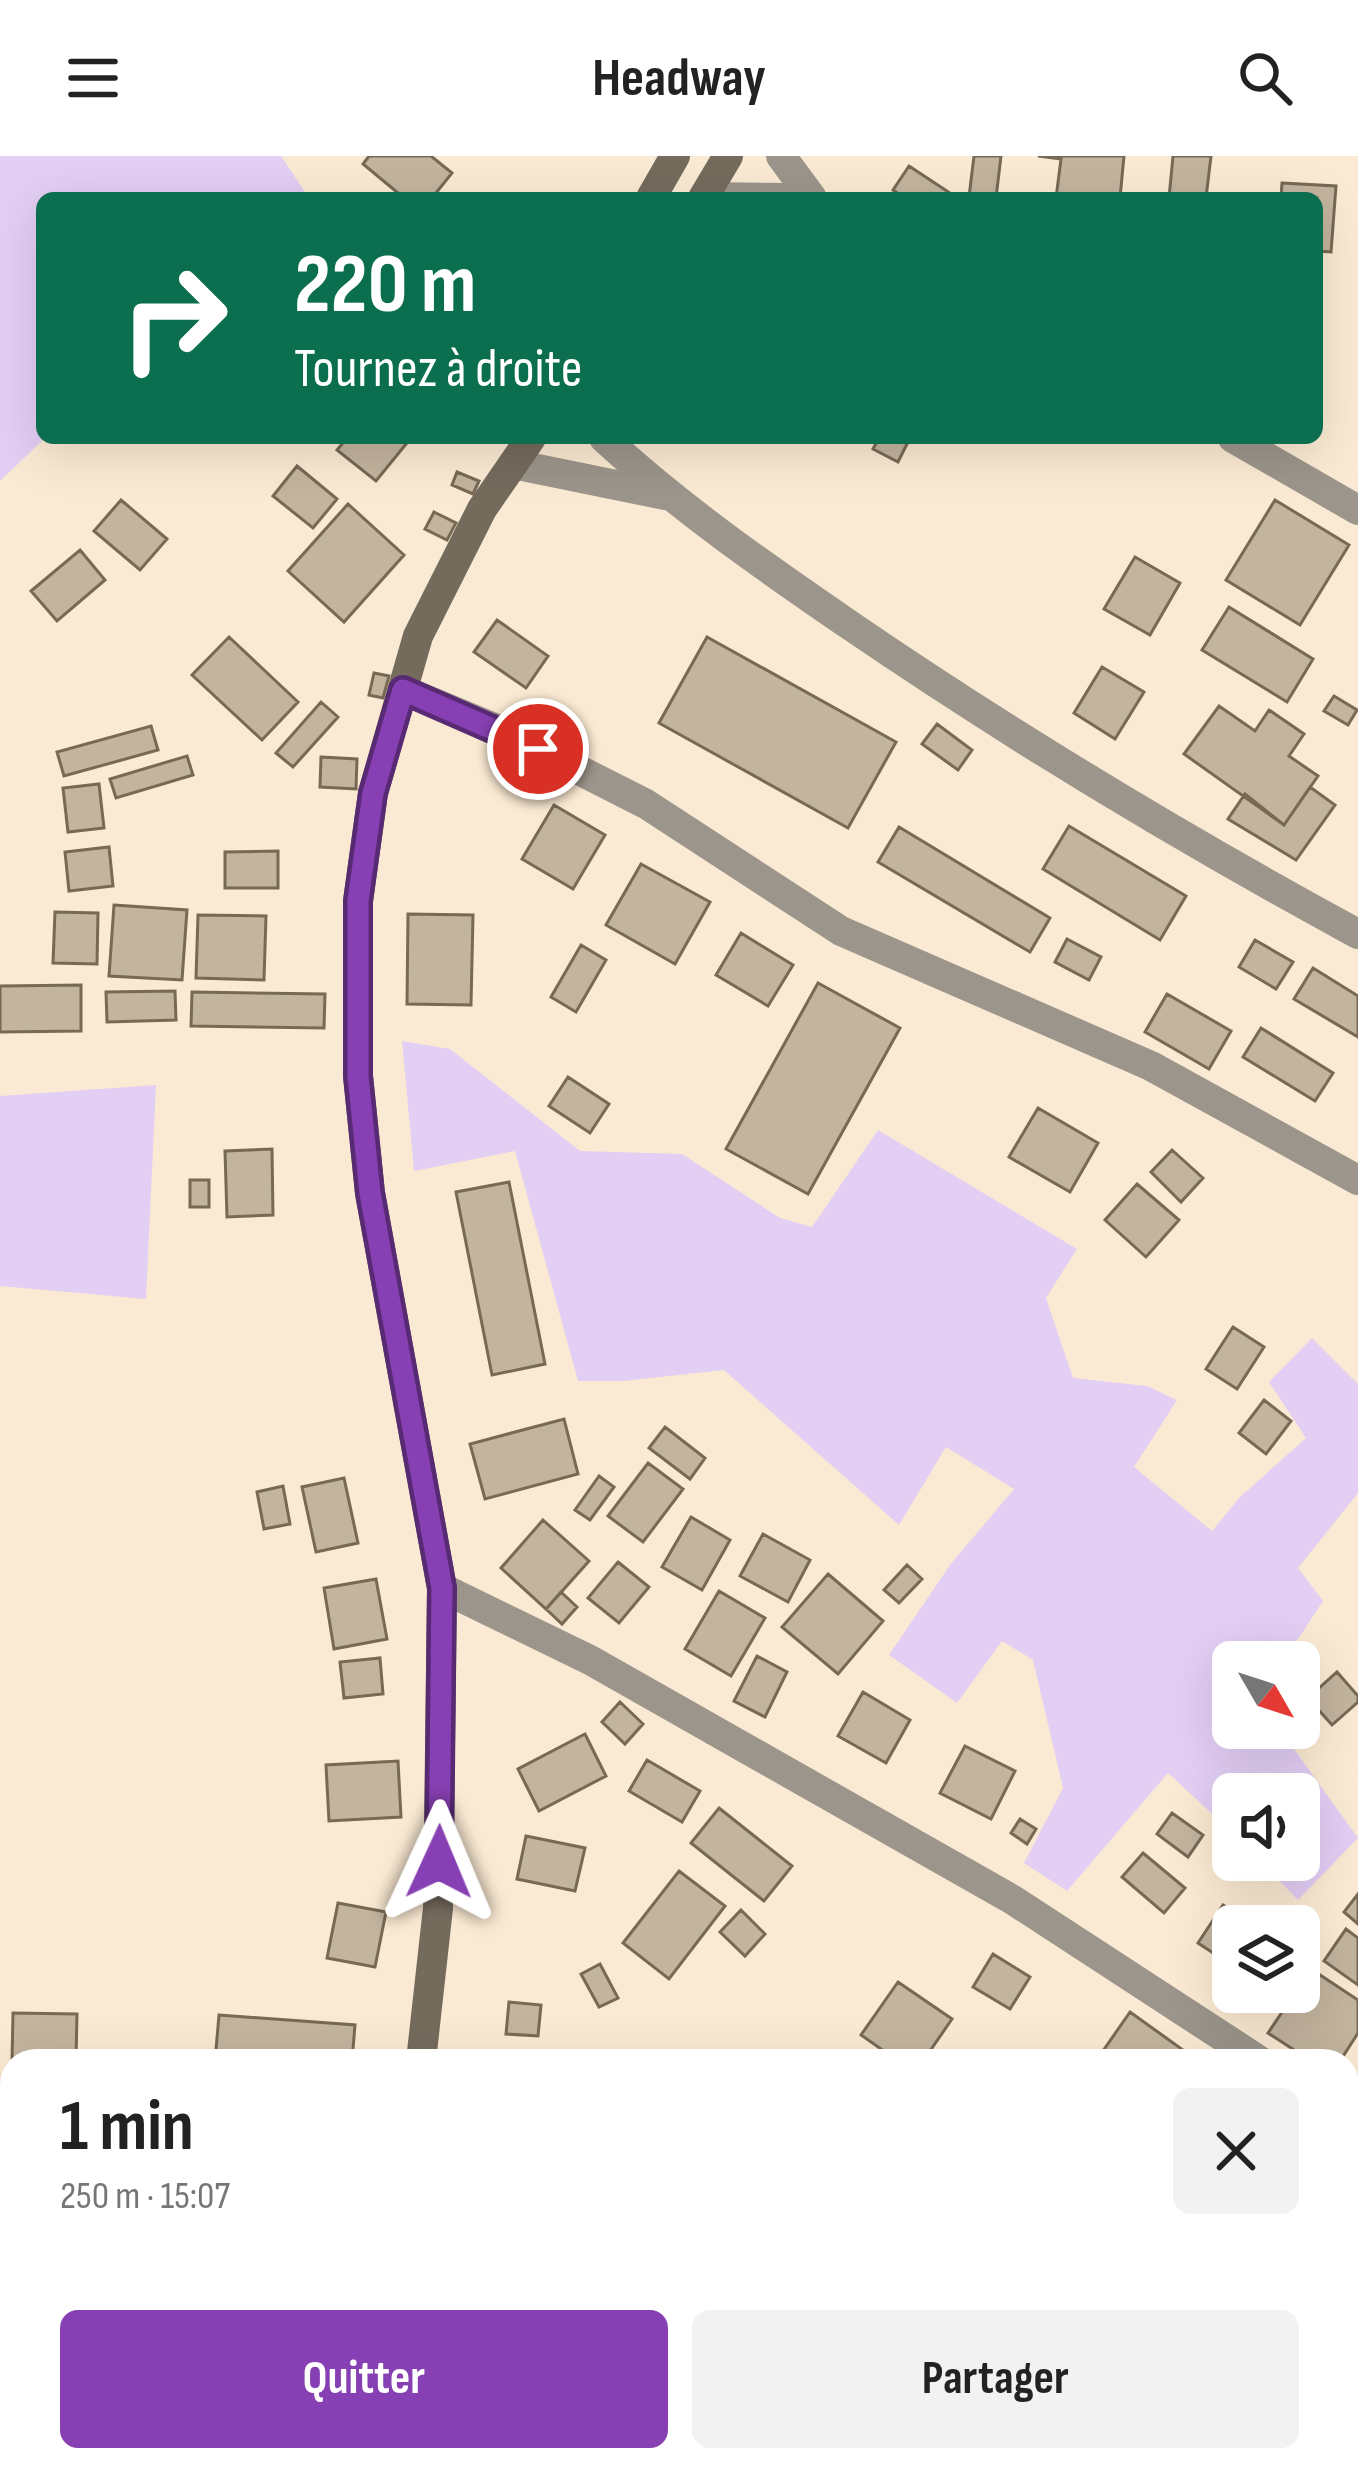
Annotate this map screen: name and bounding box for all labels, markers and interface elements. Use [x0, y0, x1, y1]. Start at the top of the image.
icon: menu [60, 45, 126, 111]
icon: search [1232, 45, 1298, 111]
text: Headway [592, 46, 766, 111]
text: 220 m [294, 235, 476, 336]
icon: right [96, 240, 252, 396]
text: Tournez à droite [294, 337, 582, 402]
pin [487, 698, 589, 800]
icon: arrive [505, 716, 571, 782]
north arrow [1212, 1641, 1320, 1749]
map controls [1212, 1641, 1320, 2013]
button: sound [1212, 1773, 1320, 1881]
position arrow [376, 1799, 502, 1925]
button: layers [1212, 1905, 1320, 2013]
text: 1 min [60, 2084, 194, 2171]
button: close [1173, 2088, 1299, 2214]
text: 250 m · 15:07 [60, 2173, 230, 2220]
button: Quitter [60, 2310, 668, 2448]
button: Partager [692, 2310, 1299, 2448]

